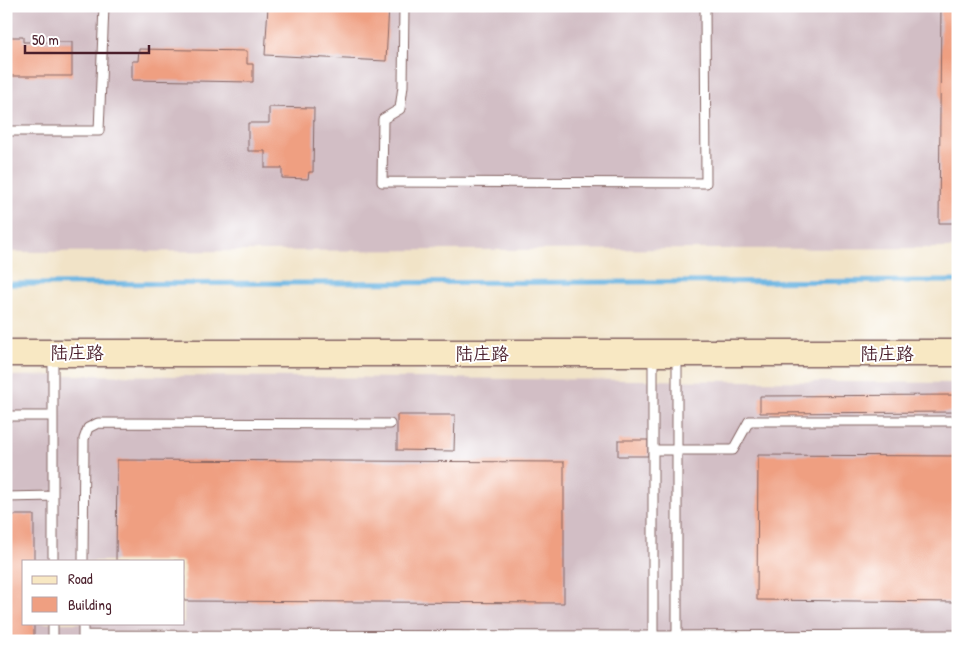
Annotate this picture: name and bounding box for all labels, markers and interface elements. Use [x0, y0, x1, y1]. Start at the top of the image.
scale bar [25, 22, 149, 54]
text: 50 m [32, 29, 59, 50]
street label: 陆庄路 [50, 340, 104, 365]
street label: 陆庄路 [455, 341, 509, 366]
street label: 陆庄路 [860, 341, 914, 366]
legend [22, 560, 185, 624]
text: Road [68, 568, 93, 589]
text: Building [68, 594, 112, 615]

